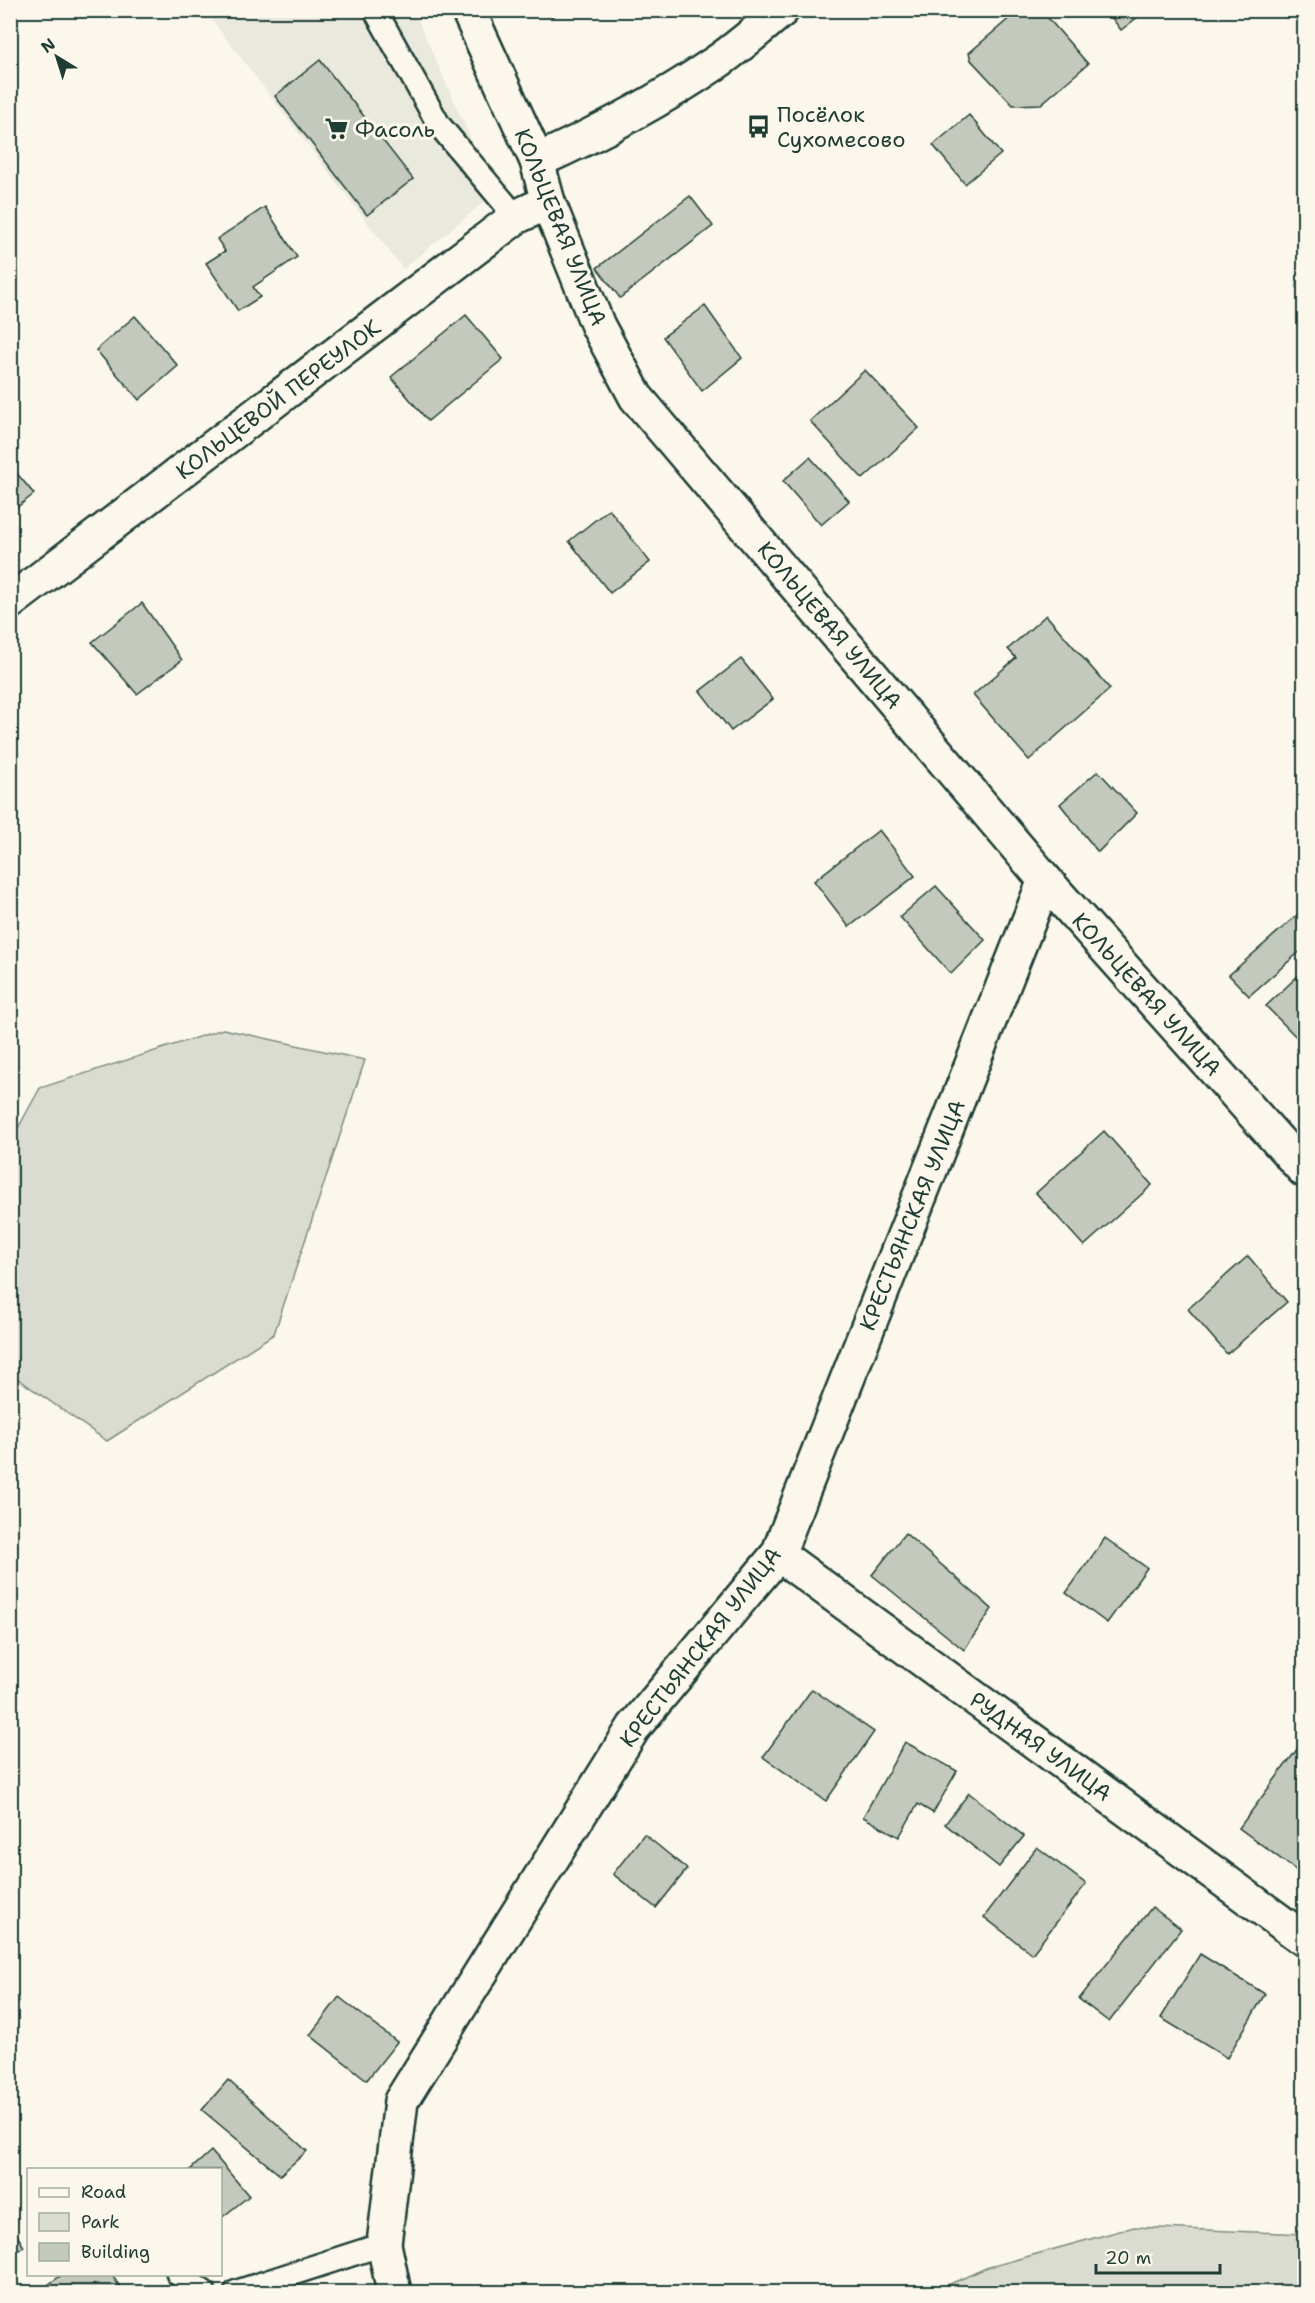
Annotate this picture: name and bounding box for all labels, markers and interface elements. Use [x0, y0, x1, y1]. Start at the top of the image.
north arrow [27, 27, 87, 87]
text: N [37, 33, 60, 58]
place label: Посёлок Сухомесово [777, 100, 905, 154]
bus stop icon: Посёлок Сухомесово [746, 114, 772, 140]
place label: Фасоль [355, 115, 435, 144]
supermarket icon: Фасоль [324, 116, 350, 142]
street label: КОЛЬЦЕВАЯ УЛИЦА [508, 124, 613, 330]
street label: КОЛЬЦЕВОЙ ПЕРЕУЛОК [170, 313, 387, 486]
street label: КОЛЬЦЕВАЯ УЛИЦА [751, 535, 908, 715]
street label: КОЛЬЦЕВАЯ УЛИЦА [1065, 906, 1228, 1082]
street label: КРЕСТЬЯНСКАЯ УЛИЦА [853, 1095, 972, 1335]
street label: КРЕСТЬЯНСКАЯ УЛИЦА [613, 1541, 788, 1753]
street label: РУДНАЯ УЛИЦА [964, 1685, 1117, 1808]
legend [27, 2168, 222, 2276]
text: Road [81, 2180, 126, 2204]
text: Park [81, 2210, 120, 2234]
scale bar [1096, 2237, 1220, 2275]
text: Building [81, 2240, 150, 2264]
text: 20 m [1105, 2246, 1151, 2270]

